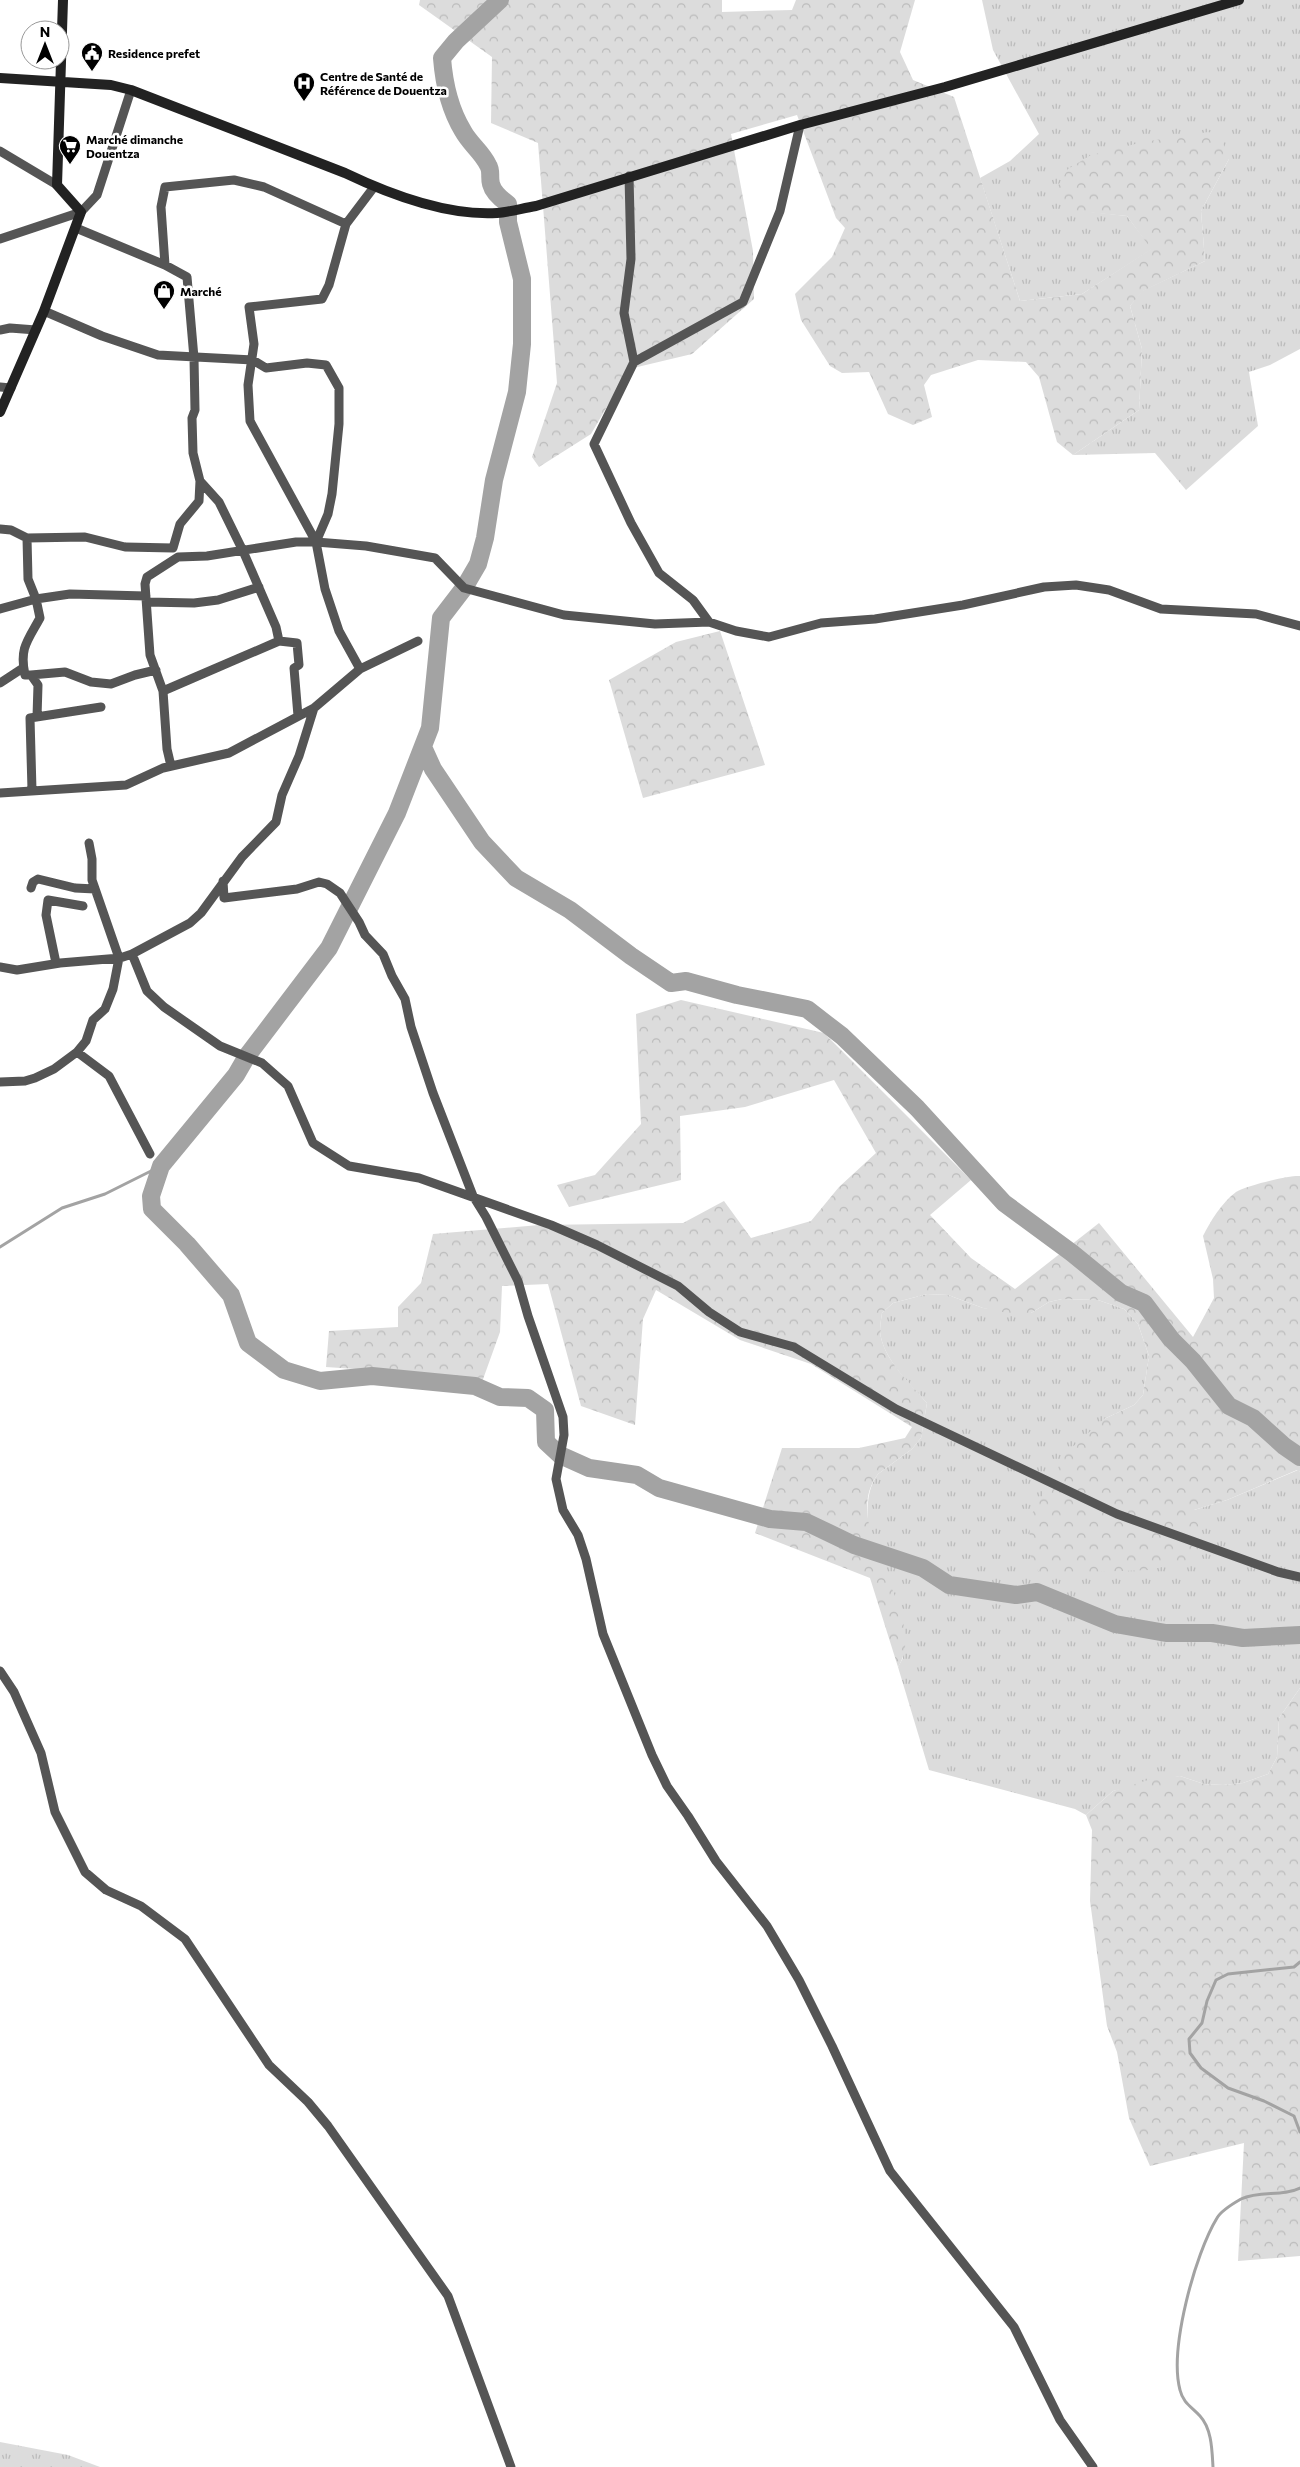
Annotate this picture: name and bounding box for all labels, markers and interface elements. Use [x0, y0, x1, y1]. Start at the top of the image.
north arrow [20, 20, 70, 70]
text: N [40, 23, 50, 40]
public building icon: Residence prefet [80, 41, 104, 72]
place label: Residence prefet [108, 46, 200, 60]
place label: Centre de Santé de Référence de Douentza [320, 69, 447, 97]
hospital icon: Centre de Santé de Référence de Douentza [292, 71, 316, 102]
place label: Marché dimanche Douentza [86, 132, 183, 160]
supermarket icon: Marché dimanche Douentza [58, 134, 82, 165]
shop icon: Marché [152, 279, 176, 310]
place label: Marché [180, 284, 222, 298]

